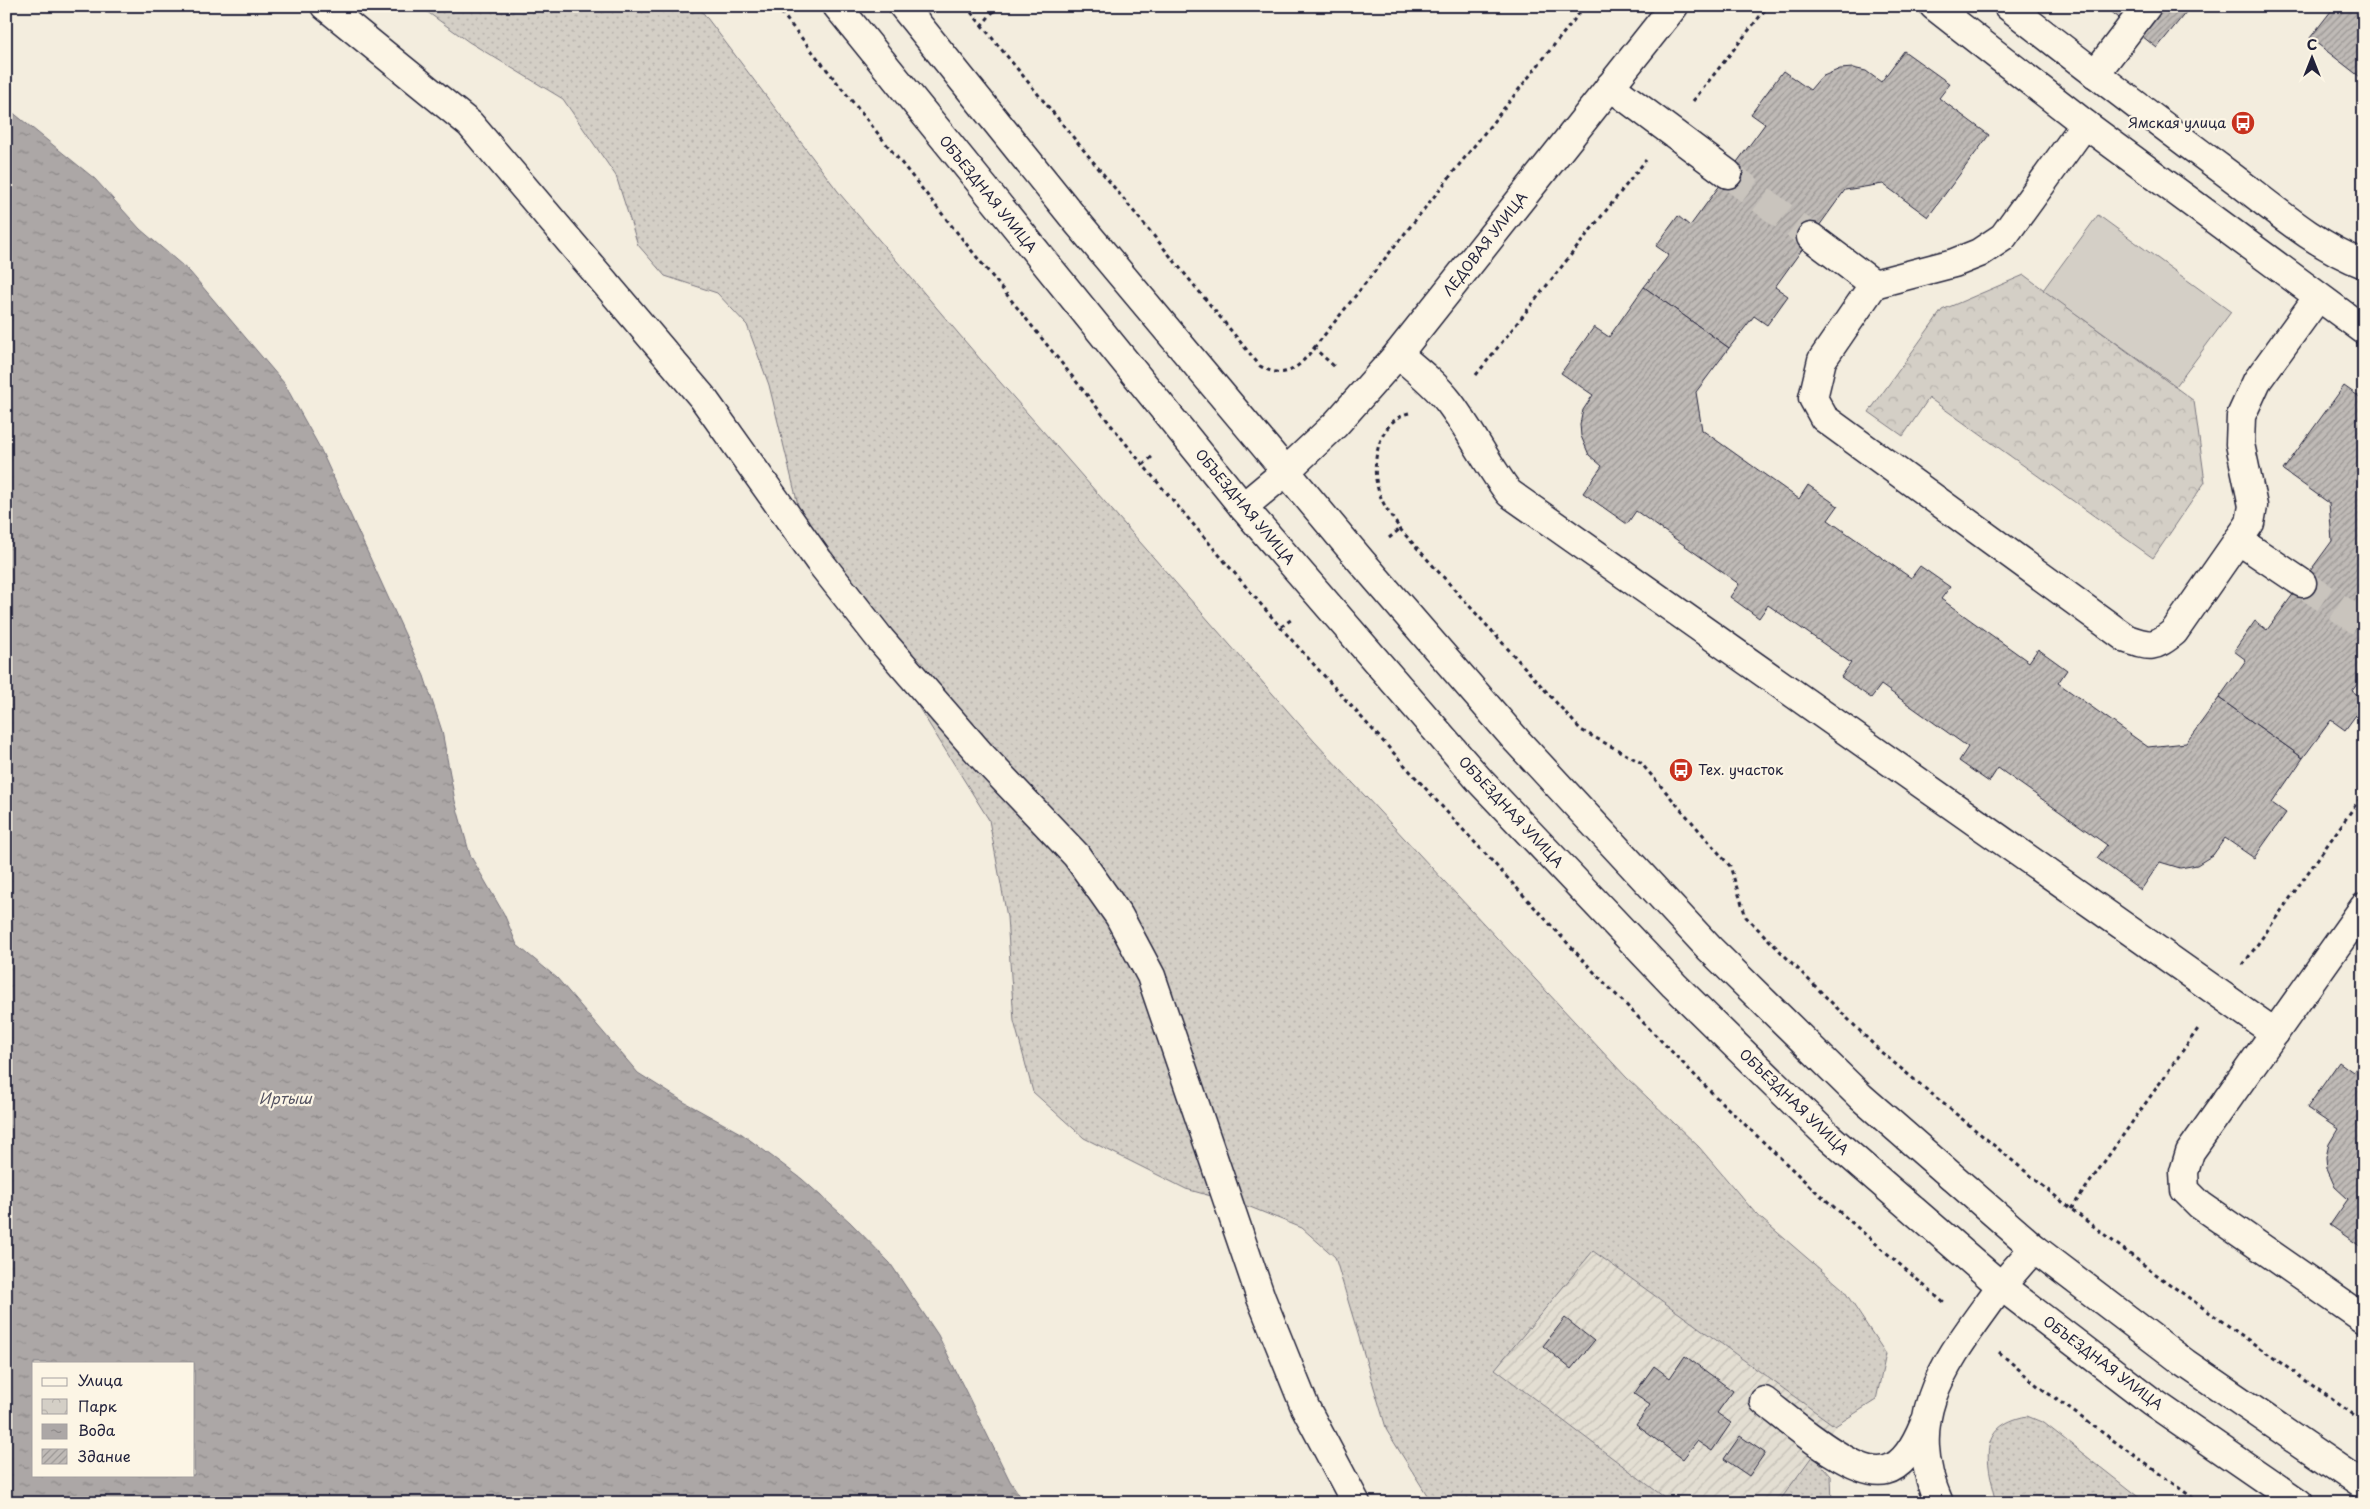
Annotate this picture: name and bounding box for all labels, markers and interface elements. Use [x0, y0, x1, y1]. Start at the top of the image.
north arrow [2288, 32, 2338, 82]
text: С [2307, 34, 2317, 55]
bus stop icon: Ямская улица [2230, 110, 2256, 136]
place label: Ямская улица [2128, 112, 2226, 133]
street label: ОБЪЕЗДНАЯ УЛИЦА [935, 131, 1042, 257]
street label: ЛЕДОВАЯ УЛИЦА [1437, 187, 1532, 300]
street label: ОБЪЕЗДНАЯ УЛИЦА [1191, 444, 1300, 569]
street label: ОБЪЕЗДНАЯ УЛИЦА [1454, 751, 1569, 872]
bus stop icon: Тех. участок [1668, 757, 1694, 783]
place label: Тех. участок [1698, 759, 1784, 780]
street label: ОБЪЕЗДНАЯ УЛИЦА [1735, 1044, 1854, 1160]
water label: Иртыш [259, 1086, 313, 1109]
street label: ОБЪЕЗДНАЯ УЛИЦА [2039, 1311, 2168, 1415]
legend [32, 1362, 195, 1476]
text: Улица [78, 1368, 123, 1391]
text: Парк [78, 1394, 117, 1417]
text: Вода [78, 1418, 116, 1441]
text: Здание [78, 1444, 131, 1467]

